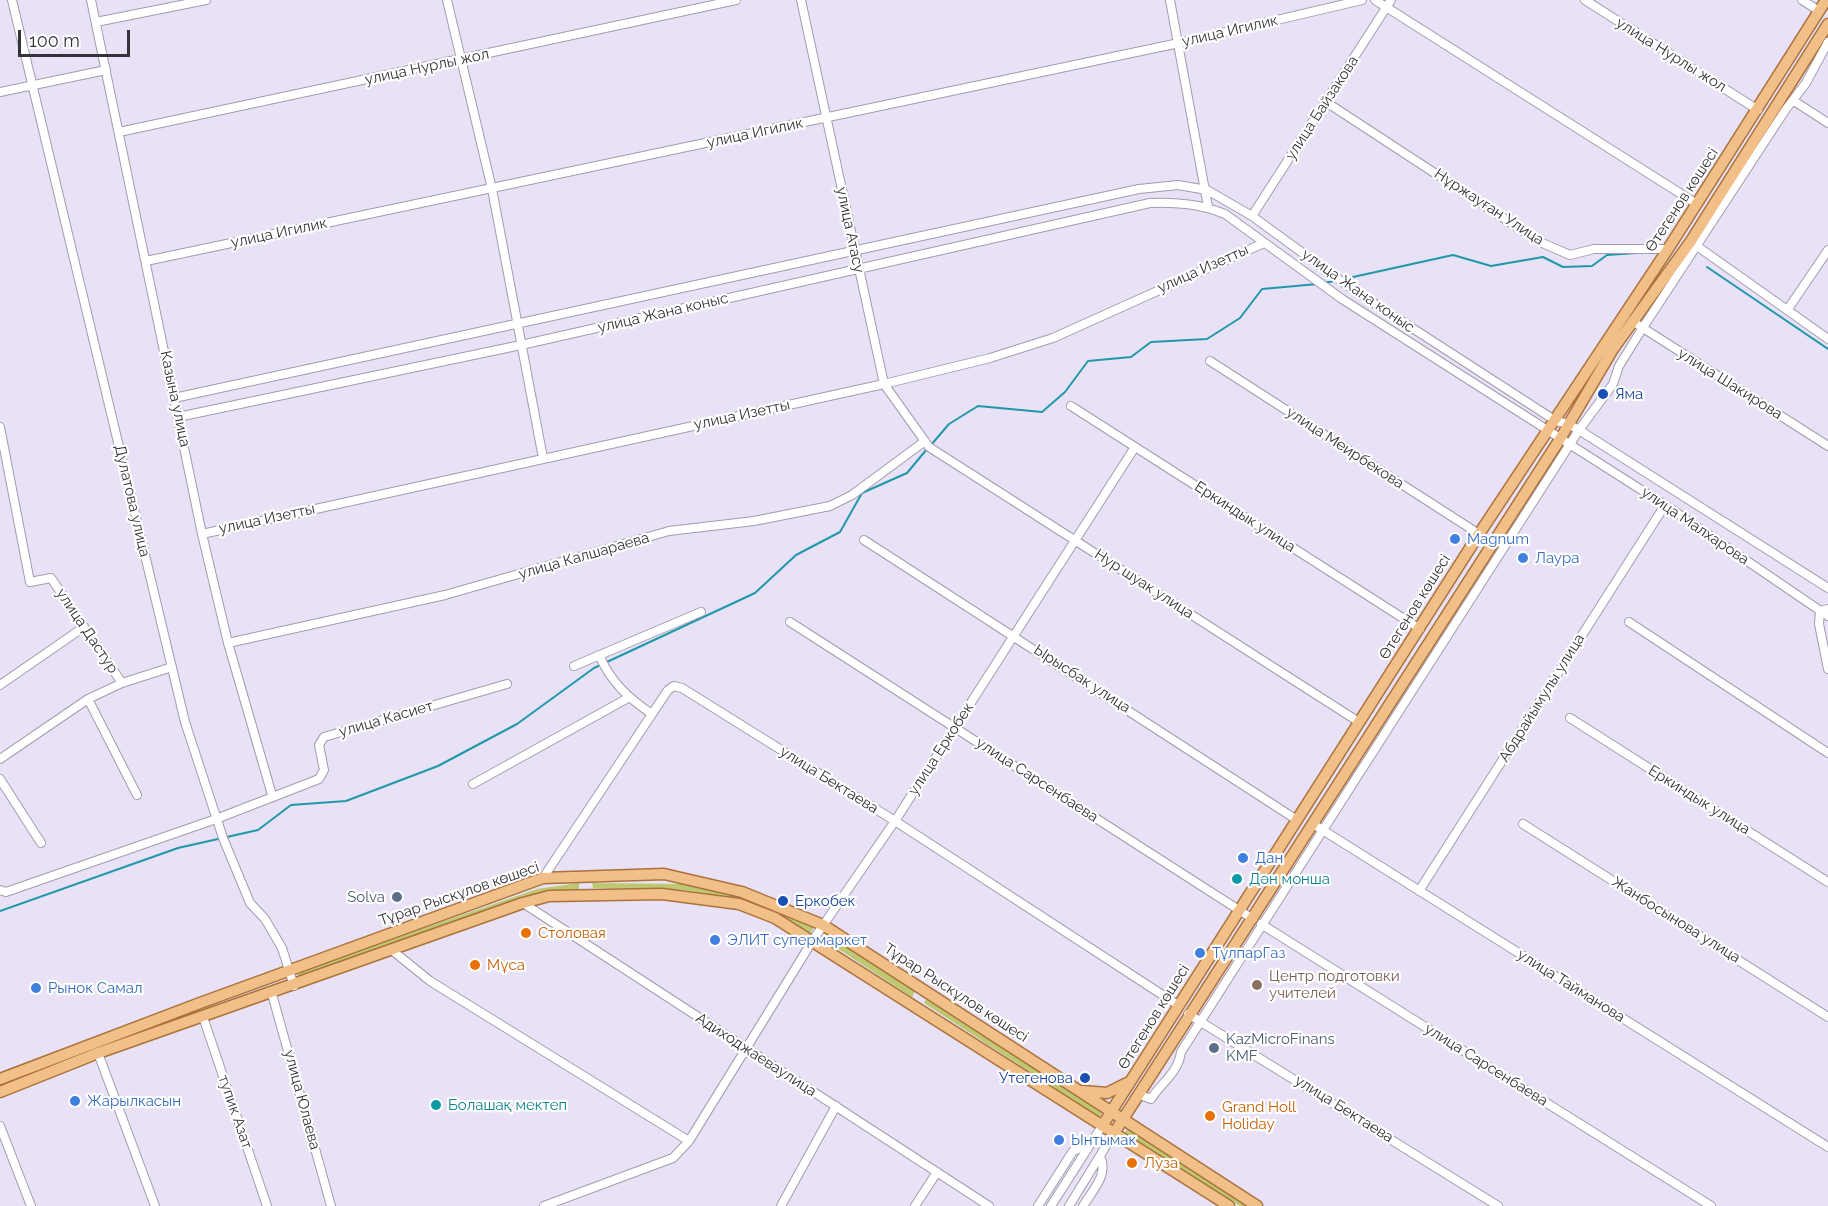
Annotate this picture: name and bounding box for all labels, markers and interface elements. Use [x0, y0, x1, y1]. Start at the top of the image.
street label: улица Игилик [1180, 11, 1280, 51]
street label: улица Нурлы жол [1613, 14, 1729, 96]
scale bar [21, 18, 134, 56]
text: 100 m [29, 30, 80, 51]
street label: улица Нурлы жол [363, 45, 491, 89]
street label: улица Байзакова [1282, 52, 1362, 164]
street label: улица Игилик [705, 114, 805, 152]
street label: Өтегенов көшесі [1642, 145, 1722, 255]
street label: Нұржауған Улица [1431, 165, 1547, 249]
street label: улица Атасу [832, 185, 868, 275]
street label: улица Игилик [229, 214, 329, 252]
street label: улица Изетты [1155, 241, 1251, 297]
street label: улица Жана коныс [1298, 245, 1418, 337]
street label: улица Жана коныс [596, 289, 730, 337]
street label: улица Шакирова [1674, 345, 1786, 423]
street label: Казына улица [156, 349, 194, 449]
place label: Яма [1615, 385, 1643, 403]
marker: Яма [1596, 387, 1610, 401]
street label: улица Изетты [692, 396, 792, 434]
street label: улица Меирбекова [1283, 403, 1407, 493]
street label: Дулатова улица [110, 443, 154, 559]
street label: Еркиндык улица [1191, 478, 1299, 556]
street label: улица Малхарова [1638, 483, 1752, 569]
street label: улица Изетты [217, 500, 317, 538]
street label: улица Калшараева [517, 529, 651, 583]
place label: Magnum [1467, 530, 1529, 548]
marker: Magnum [1448, 532, 1462, 546]
street label: Нур шуак улица [1091, 545, 1197, 623]
place label: Лаура [1535, 549, 1579, 567]
street label: Өтегенов көшесі [1375, 551, 1455, 663]
marker: Лаура [1516, 551, 1530, 565]
street label: улица Дастур [52, 585, 122, 677]
street label: Абдрайымулы улица [1495, 631, 1589, 765]
street label: Ырысбак улица [1030, 641, 1134, 717]
street label: улица Касиет [337, 697, 435, 741]
street label: улица Еркобек [904, 699, 978, 799]
street label: улица Сарсенбаева [973, 734, 1101, 826]
street label: улица Бектаева [776, 742, 882, 818]
street label: Еркиндык улица [1645, 761, 1753, 839]
place label: Дан [1255, 849, 1283, 867]
marker: Дан [1236, 851, 1250, 865]
street label: Тұрар Рыскұлов көшесі [377, 858, 541, 930]
place label: Дән монша [1249, 870, 1330, 888]
marker: Дән монша [1230, 872, 1244, 886]
street label: Жанбосынова улица [1608, 873, 1744, 967]
place label: Solva [347, 888, 385, 906]
marker: Solva [390, 890, 404, 904]
place label: Еркобек [795, 892, 855, 910]
marker: Еркобек [776, 894, 790, 908]
place label: Столовая [538, 924, 606, 942]
marker: Столовая [519, 926, 533, 940]
place label: ЭЛИТ супермаркет [727, 931, 867, 949]
marker: ЭЛИТ супермаркет [708, 933, 722, 947]
street label: Тұрар Рыскұлов көшесі [881, 940, 1031, 1046]
place label: ТұлпарГаз [1212, 944, 1285, 962]
marker: ТұлпарГаз [1193, 946, 1207, 960]
street label: улица Тайманова [1514, 946, 1628, 1026]
place label: Мұса [487, 956, 525, 974]
marker: Мұса [468, 958, 482, 972]
street label: Өтегенов көшесі [1114, 961, 1194, 1073]
place label: Центр подготовки учителей [1269, 967, 1400, 1002]
marker: Центр подготовки учителей [1250, 978, 1264, 992]
place label: Рынок Самал [48, 979, 142, 997]
marker: Рынок Самал [29, 981, 43, 995]
street label: Адиходжаеваулица [692, 1009, 820, 1101]
street label: улица Сарсенбаева [1421, 1020, 1551, 1110]
place label: KazMicroFinans KMF [1226, 1030, 1335, 1065]
marker: KazMicroFinans KMF [1207, 1041, 1221, 1055]
street label: улица Юлаева [280, 1048, 324, 1152]
place label: Утегенова [999, 1069, 1073, 1087]
marker: Утегенова [1078, 1071, 1092, 1085]
street label: улица Бектаева [1291, 1071, 1397, 1147]
street label: тупик Азат [214, 1073, 256, 1151]
place label: Жарылкасын [87, 1092, 181, 1110]
marker: Жарылкасын [68, 1094, 82, 1108]
place label: Болашақ мектеп [448, 1096, 567, 1114]
marker: Болашақ мектеп [429, 1098, 443, 1112]
place label: Grand Holl Holiday [1222, 1098, 1296, 1133]
marker: Grand Holl Holiday [1203, 1109, 1217, 1123]
place label: Ынтымак [1071, 1131, 1136, 1149]
marker: Ынтымак [1052, 1133, 1066, 1147]
place label: Луза [1144, 1154, 1178, 1172]
marker: Луза [1125, 1156, 1139, 1170]

